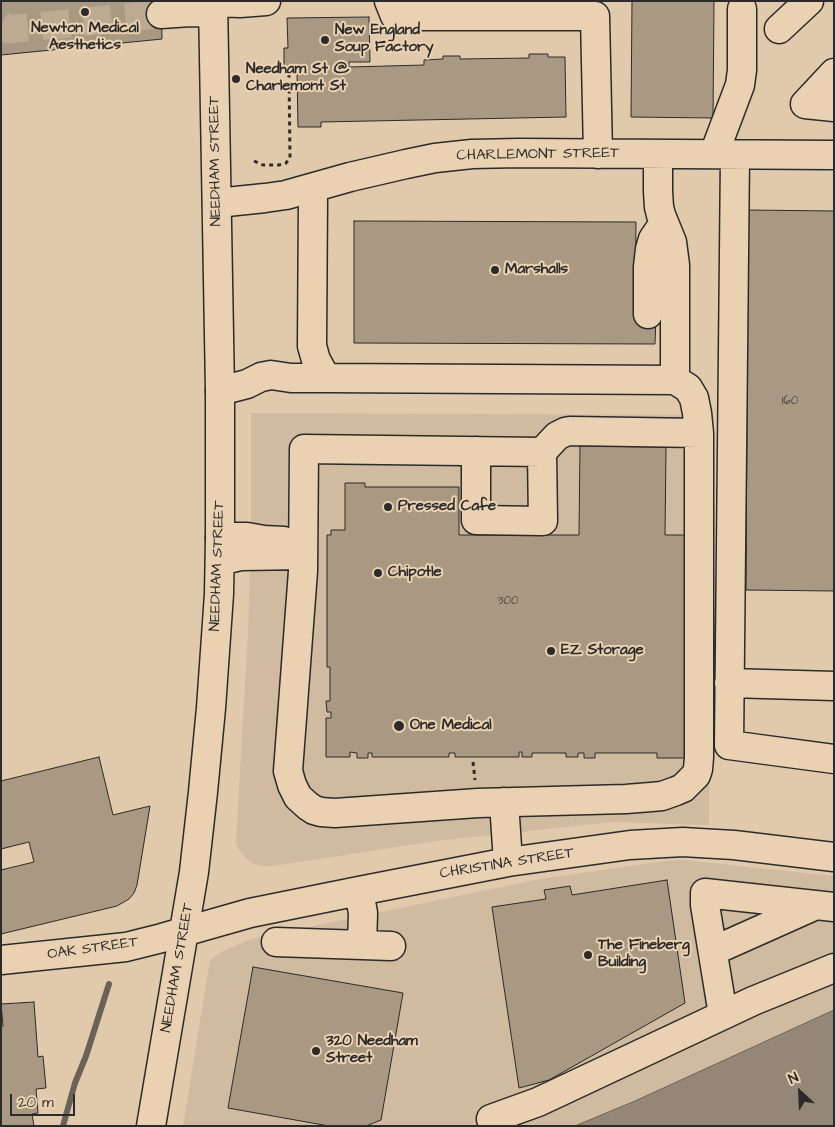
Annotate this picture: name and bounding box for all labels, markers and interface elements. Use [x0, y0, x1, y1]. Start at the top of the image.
marker: Newton Medical Aesthetics [79, 6, 91, 18]
place label: Newton Medical Aesthetics [31, 20, 139, 55]
place label: New England Soup Factory [335, 22, 434, 57]
marker: New England Soup Factory [319, 34, 331, 46]
place label: Needham St @ Charlemont St [246, 61, 349, 96]
marker: Needham St @ Charlemont St [230, 73, 242, 85]
street label: NEEDHAM STREET [206, 95, 226, 227]
street label: CHARLEMONT STREET [456, 145, 620, 165]
place label: Marshalls [505, 261, 568, 279]
marker: Marshalls [489, 264, 501, 276]
house number: 160 [782, 394, 798, 408]
place label: Pressed Cafe [398, 498, 496, 516]
street label: NEEDHAM STREET [207, 500, 229, 632]
marker: Pressed Cafe [382, 501, 394, 513]
place label: Chipotle [388, 564, 442, 582]
marker: Chipotle [372, 567, 384, 579]
house number: 300 [497, 594, 519, 608]
place label: EZ Storage [561, 642, 644, 660]
marker: EZ Storage [545, 645, 557, 657]
place label: One Medical [410, 717, 492, 735]
marker: One Medical [392, 719, 406, 733]
street label: CHRISTINA STREET [439, 844, 575, 884]
street label: NEEDHAM STREET [158, 902, 198, 1034]
street label: OAK STREET [46, 934, 140, 964]
place label: The Fineberg Building [598, 937, 690, 972]
marker: The Fineberg Building [582, 949, 594, 961]
place label: 320 Needham Street [326, 1033, 418, 1068]
marker: 320 Needham Street [310, 1045, 322, 1057]
north arrow [775, 1067, 825, 1117]
text: N [785, 1067, 802, 1089]
scale bar [12, 1084, 78, 1116]
text: 20 m [18, 1092, 54, 1113]

